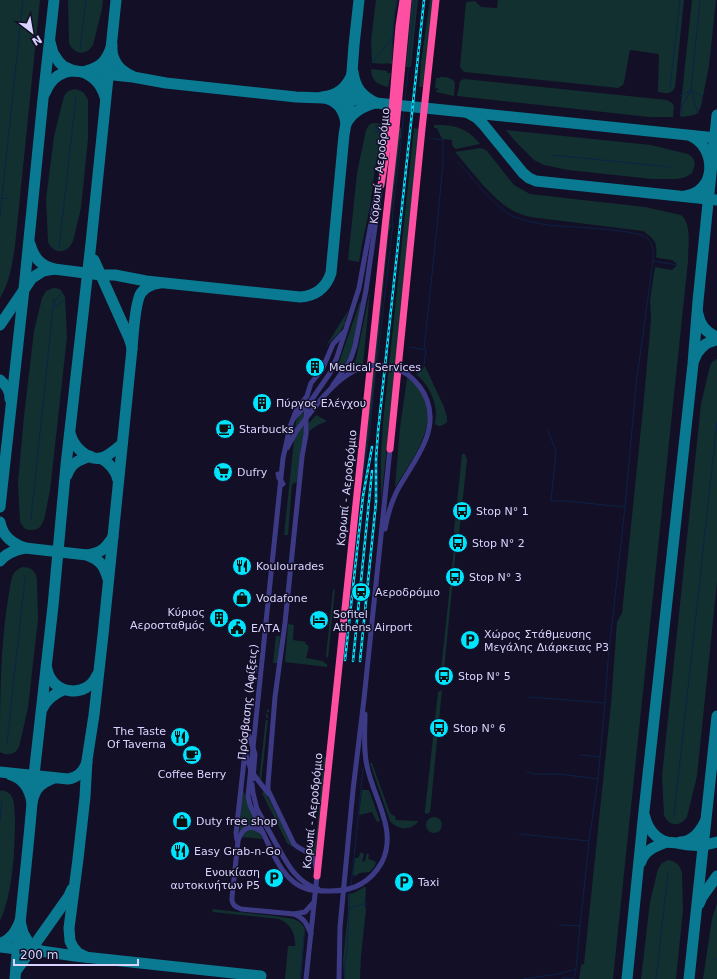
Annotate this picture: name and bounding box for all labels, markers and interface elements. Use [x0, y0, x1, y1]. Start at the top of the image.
north arrow [12, 12, 52, 52]
text: N [30, 32, 44, 48]
street label: Κορωπί - Αεροδρόμιο [367, 107, 393, 225]
building icon: Medical Services [304, 356, 326, 378]
place label: Medical Services [329, 361, 421, 374]
building icon: Πύργος Ελέγχου [251, 392, 273, 414]
place label: Πύργος Ελέγχου [276, 397, 366, 410]
cafe icon: Starbucks [214, 418, 236, 440]
place label: Starbucks [239, 423, 294, 436]
street label: Κορωπί - Αεροδρόμιο [334, 429, 360, 547]
supermarket icon: Dufry [212, 461, 234, 483]
place label: Dufry [237, 466, 268, 479]
bus stop icon: Stop N° 1 [451, 500, 473, 522]
place label: Stop N° 1 [476, 505, 529, 518]
bus stop icon: Stop N° 2 [447, 532, 469, 554]
place label: Stop N° 2 [472, 537, 525, 550]
restaurant icon: Koulourades [231, 555, 253, 577]
place label: Koulourades [256, 560, 324, 573]
bus stop icon: Stop N° 3 [444, 566, 466, 588]
place label: Stop N° 3 [469, 571, 522, 584]
station icon: Αεροδρόμιο [350, 581, 372, 603]
place label: Αεροδρόμιο [375, 586, 440, 599]
shop icon: Vodafone [231, 587, 253, 609]
place label: Vodafone [256, 592, 308, 605]
place label: Κύριος Αεροσταθμός [130, 606, 205, 632]
building icon: Κύριος Αεροσταθμός [208, 607, 230, 629]
place label: Sofitel Athens Airport [333, 608, 413, 634]
hotel icon: Sofitel Athens Airport [308, 609, 330, 631]
public building icon: ΕΛΤΑ [226, 617, 248, 639]
place label: ΕΛΤΑ [251, 622, 280, 635]
place label: Χώρος Στάθμευσης Μεγάλης Διάρκειας P3 [484, 628, 609, 654]
parking icon: Χώρος Στάθμευσης Μεγάλης Διάρκειας P3 [459, 629, 481, 651]
street label: Πρόσβασης (Αφίξεις) [235, 643, 261, 761]
bus stop icon: Stop N° 5 [433, 665, 455, 687]
place label: Stop N° 5 [458, 670, 511, 683]
bus stop icon: Stop N° 6 [428, 717, 450, 739]
place label: Stop N° 6 [453, 722, 506, 735]
place label: The Taste Of Taverna [107, 725, 166, 751]
restaurant icon: The Taste Of Taverna [169, 726, 191, 748]
cafe icon: Coffee Berry [181, 744, 203, 766]
street label: Κορωπί - Αεροδρόμιο [300, 752, 326, 870]
place label: Coffee Berry [158, 768, 227, 781]
shop icon: Duty free shop [171, 810, 193, 832]
place label: Duty free shop [196, 815, 277, 828]
restaurant icon: Easy Grab-n-Go [169, 840, 191, 862]
place label: Easy Grab-n-Go [194, 845, 281, 858]
place label: Ενοικίαση αυτοκινήτων P5 [171, 866, 260, 892]
parking icon: Ενοικίαση αυτοκινήτων P5 [263, 867, 285, 889]
parking icon: Taxi [393, 871, 415, 893]
place label: Taxi [417, 876, 439, 889]
scale bar [14, 941, 138, 967]
text: 200 m [20, 948, 58, 962]

